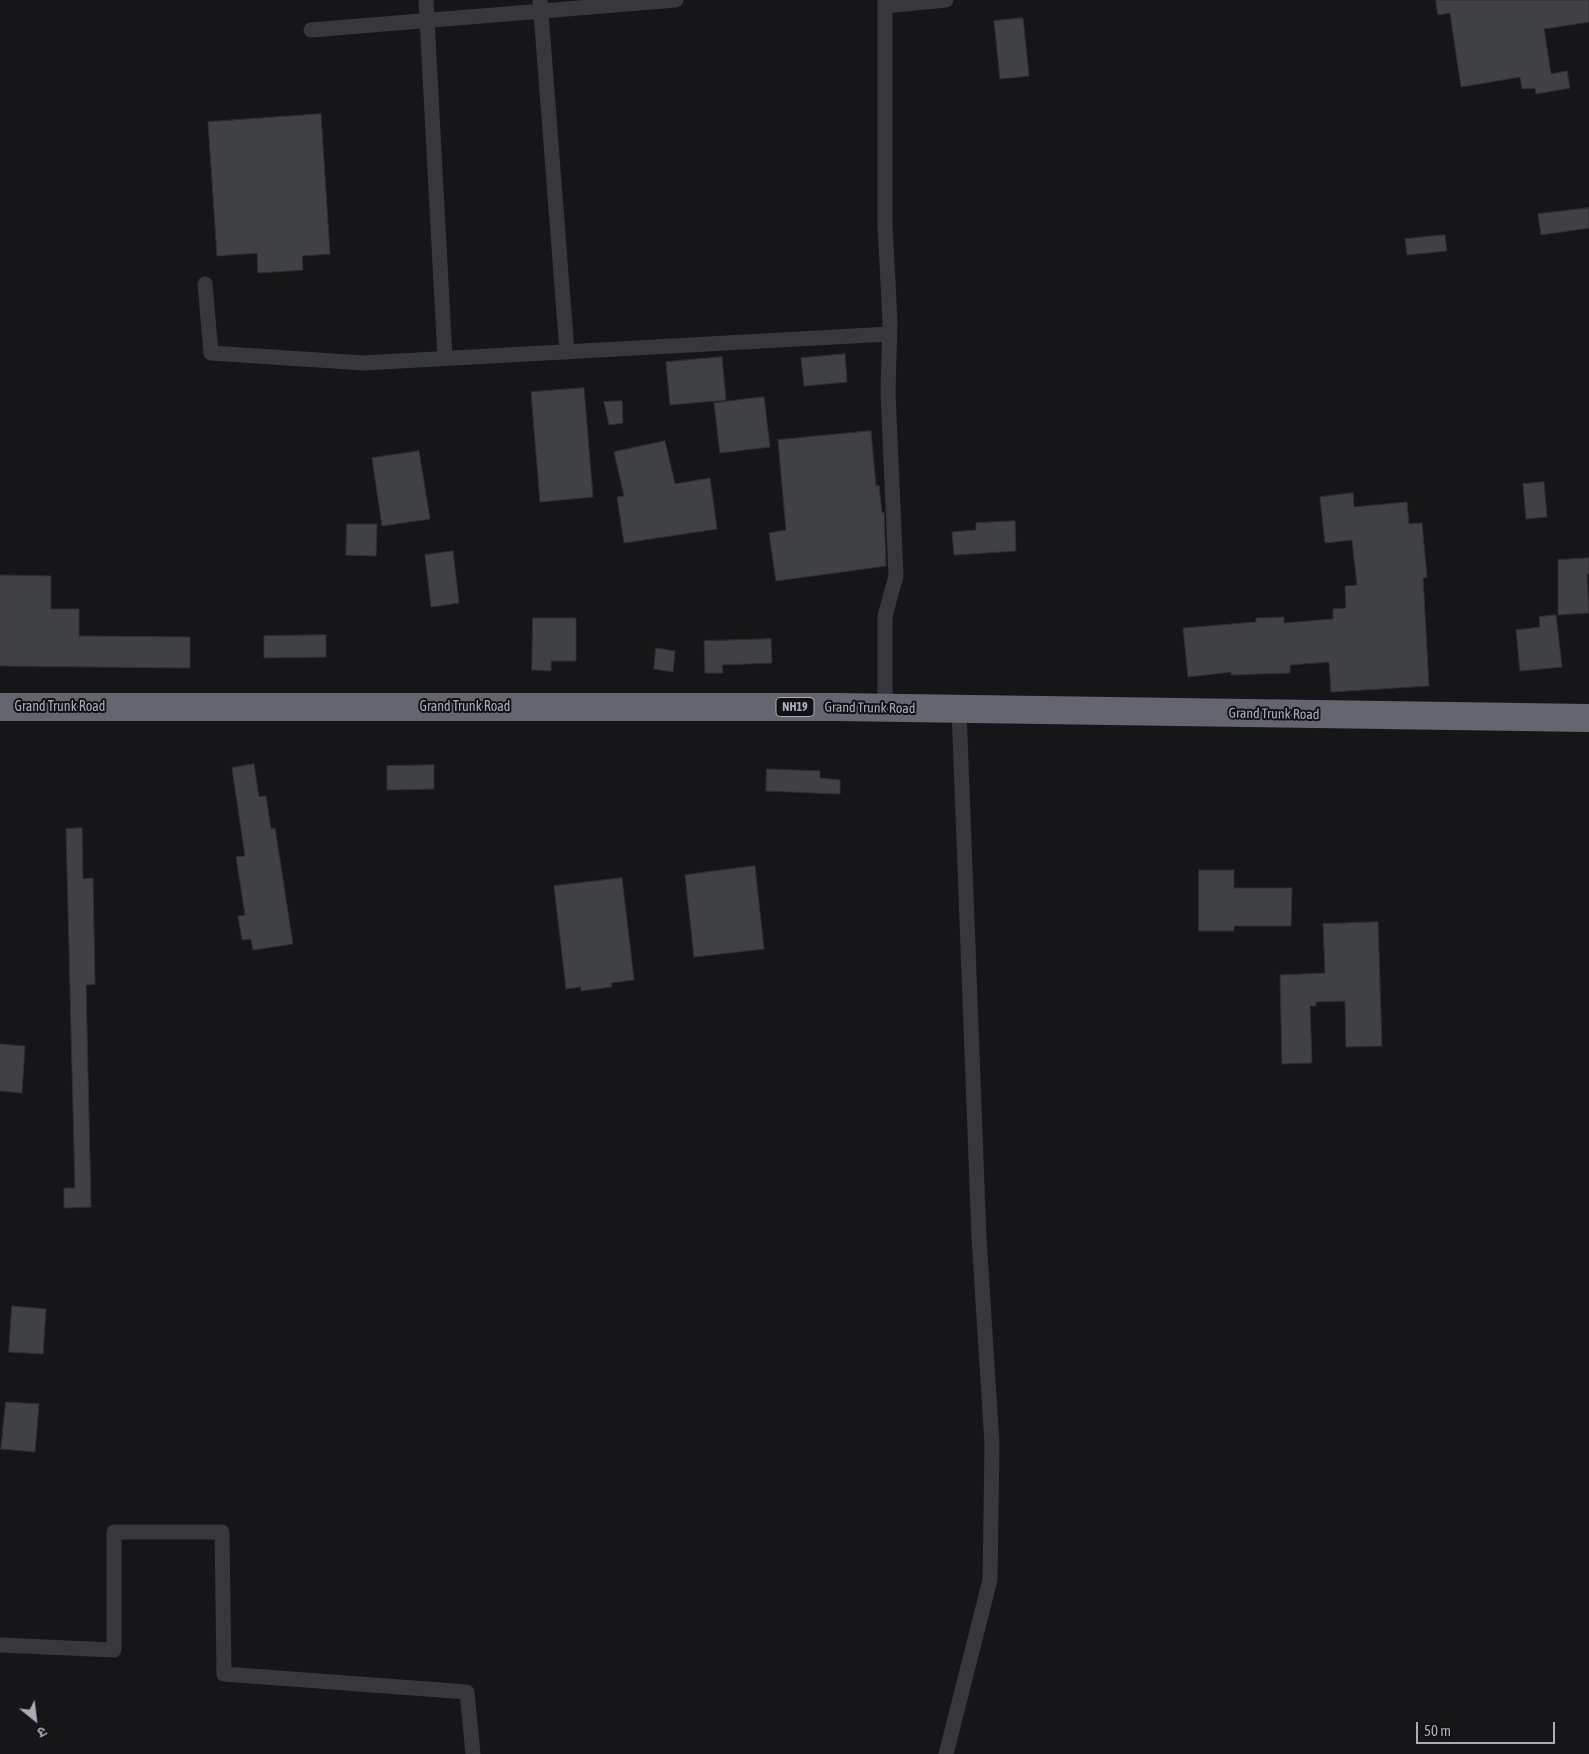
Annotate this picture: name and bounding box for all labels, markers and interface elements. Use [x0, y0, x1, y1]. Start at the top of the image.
road number: NH19 [776, 698, 814, 716]
street label: Grand Trunk Road [15, 699, 105, 715]
street label: Grand Trunk Road [420, 699, 510, 715]
street label: Grand Trunk Road [824, 699, 916, 717]
street label: Grand Trunk Road [1228, 705, 1320, 723]
north arrow [10, 1694, 60, 1744]
scale bar [1419, 1712, 1558, 1744]
text: 50 m [1424, 1722, 1451, 1739]
text: उ [35, 1723, 50, 1741]

